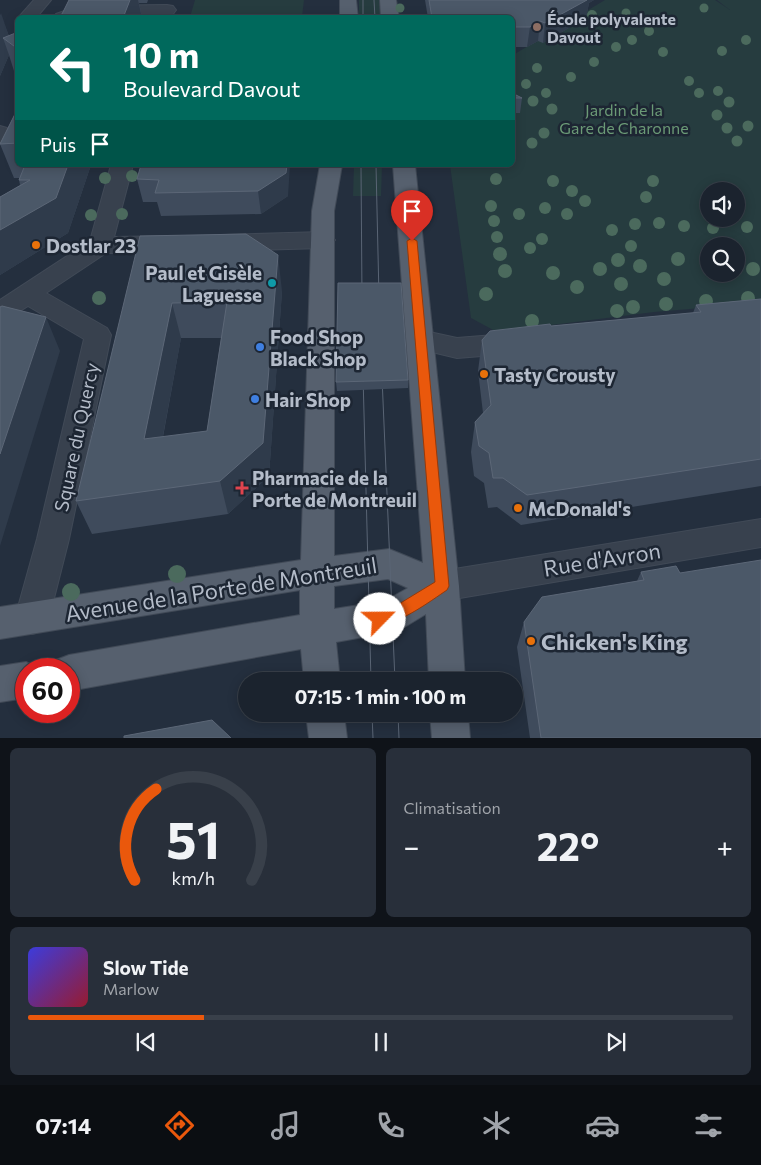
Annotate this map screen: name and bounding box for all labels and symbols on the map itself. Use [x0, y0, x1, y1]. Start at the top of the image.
place label: École polyvalente Davout [547, 9, 676, 46]
marker: École polyvalente Davout [531, 21, 543, 33]
park label: Jardin de la Gare de Charonne [559, 100, 689, 137]
pin [391, 190, 433, 241]
place label: Dostlar 23 [46, 234, 136, 257]
marker: Dostlar 23 [30, 239, 42, 251]
place label: Paul et Gisèle Laguesse [145, 261, 262, 306]
marker: Paul et Gisèle Laguesse [266, 277, 278, 289]
place label: Food Shop Black Shop [270, 325, 367, 370]
marker: Food Shop Black Shop [254, 341, 266, 353]
street label: Square du Quercy [49, 360, 103, 514]
place label: Tasty Crousty [494, 363, 616, 386]
marker: Tasty Crousty [478, 368, 490, 380]
place label: Hair Shop [265, 388, 351, 411]
marker: Hair Shop [249, 393, 261, 405]
place label: Pharmacie de la Porte de Montreuil [252, 466, 417, 511]
marker: Pharmacie de la Porte de Montreuil [236, 482, 248, 494]
place label: McDonald's [528, 497, 631, 520]
marker: McDonald's [512, 502, 524, 514]
street label: Rue d'Avron [541, 536, 663, 582]
street label: Avenue de la Porte de Montreuil [63, 551, 379, 627]
position arrow [353, 592, 405, 644]
place label: Chicken's King [541, 628, 688, 655]
marker: Chicken's King [525, 635, 537, 647]
speed limit sign: 60 [15, 658, 80, 723]

